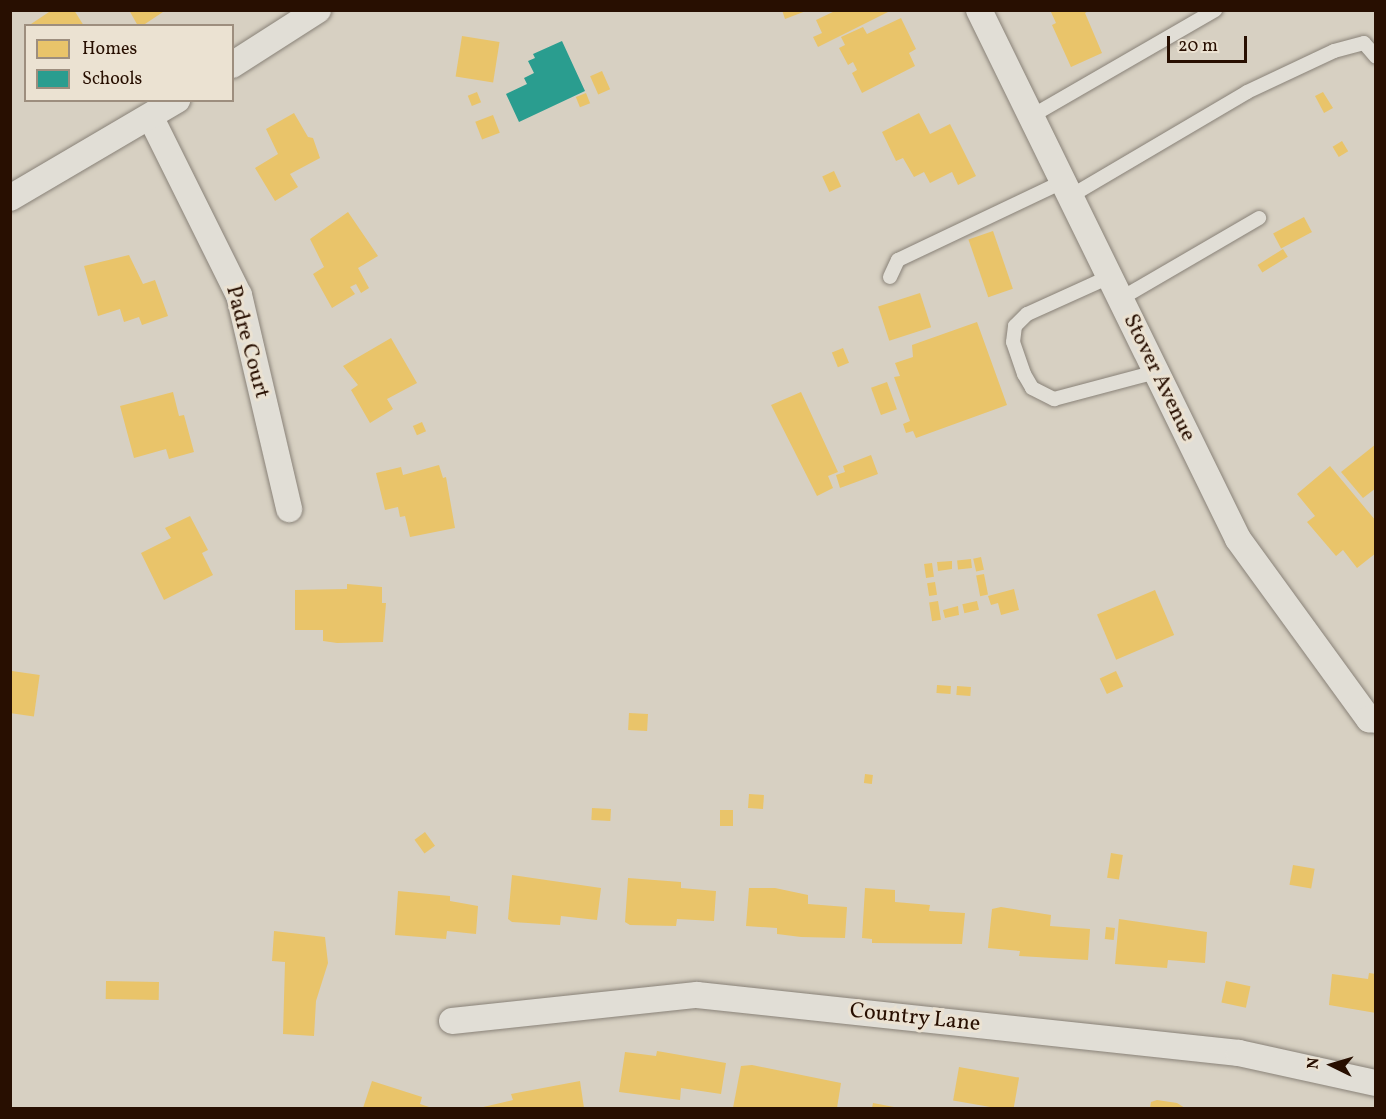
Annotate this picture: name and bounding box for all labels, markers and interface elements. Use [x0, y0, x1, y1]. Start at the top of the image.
legend [24, 24, 234, 102]
scale bar [1170, 24, 1250, 62]
text: 20 m [1178, 34, 1218, 59]
text: Homes [82, 37, 137, 62]
text: Schools [82, 67, 142, 92]
street label: Padre Court [219, 283, 275, 401]
street label: Stover Avenue [1117, 310, 1201, 446]
street label: Country Lane [848, 998, 982, 1038]
north arrow [1302, 1035, 1362, 1095]
text: N [1303, 1057, 1326, 1070]

